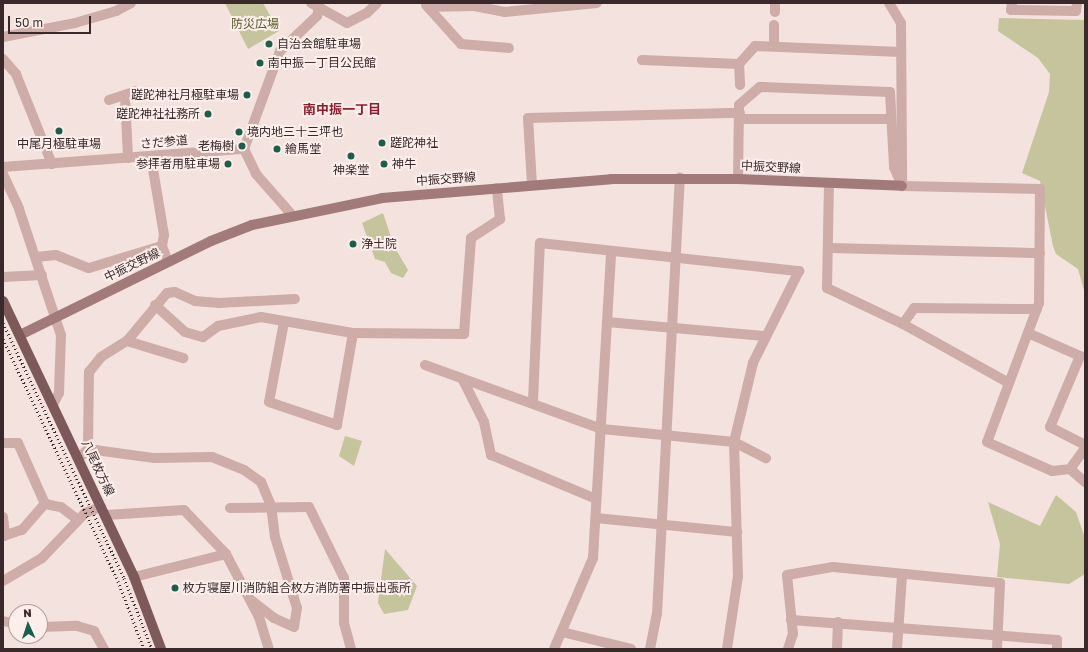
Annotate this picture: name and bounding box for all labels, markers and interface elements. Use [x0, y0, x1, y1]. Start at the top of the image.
scale bar [10, 8, 93, 34]
text: 50 m [15, 15, 43, 30]
park label: 防災広場 [231, 17, 279, 31]
place label: 自治会館駐車場 [277, 37, 361, 51]
marker: 自治会館駐車場 [264, 39, 274, 49]
place label: 南中振一丁目公民館 [268, 56, 376, 70]
marker: 南中振一丁目公民館 [255, 58, 265, 68]
place label: 蹉跎神社月極駐車場 [131, 88, 239, 102]
marker: 蹉跎神社月極駐車場 [242, 90, 252, 100]
district label: 南中振一丁目 [303, 101, 381, 117]
place label: 蹉跎神社社務所 [116, 107, 200, 121]
marker: 蹉跎神社社務所 [203, 109, 213, 119]
place label: 境内地三十三坪也 [247, 125, 343, 139]
marker: 中尾月極駐車場 [54, 126, 64, 136]
marker: 境内地三十三坪也 [234, 127, 244, 137]
street label: さだ参道 [139, 133, 189, 151]
place label: 蹉跎神社 [390, 136, 438, 150]
place label: 中尾月極駐車場 [17, 137, 101, 151]
marker: 蹉跎神社 [377, 138, 387, 148]
place label: 老梅樹 [198, 139, 234, 153]
marker: 老梅樹 [237, 141, 247, 151]
place label: 繪馬堂 [285, 142, 321, 156]
marker: 繪馬堂 [272, 144, 282, 154]
marker: 神楽堂 [346, 151, 356, 161]
place label: 参拝者用駐車場 [136, 157, 220, 171]
place label: 神牛 [392, 157, 416, 171]
street label: 中振交野線 [741, 158, 801, 176]
marker: 参拝者用駐車場 [223, 159, 233, 169]
marker: 神牛 [379, 159, 389, 169]
place label: 神楽堂 [333, 163, 369, 177]
street label: 中振交野線 [416, 170, 476, 188]
place label: 浄土院 [361, 237, 397, 251]
marker: 浄土院 [348, 239, 358, 249]
street label: 中振交野線 [102, 245, 162, 285]
street label: 八尾枚方線 [79, 438, 117, 498]
place label: 枚方寝屋川消防組合枚方消防署中振出張所 [183, 581, 411, 595]
marker: 枚方寝屋川消防組合枚方消防署中振出張所 [170, 583, 180, 593]
north arrow [8, 604, 48, 644]
text: N [23, 606, 32, 619]

